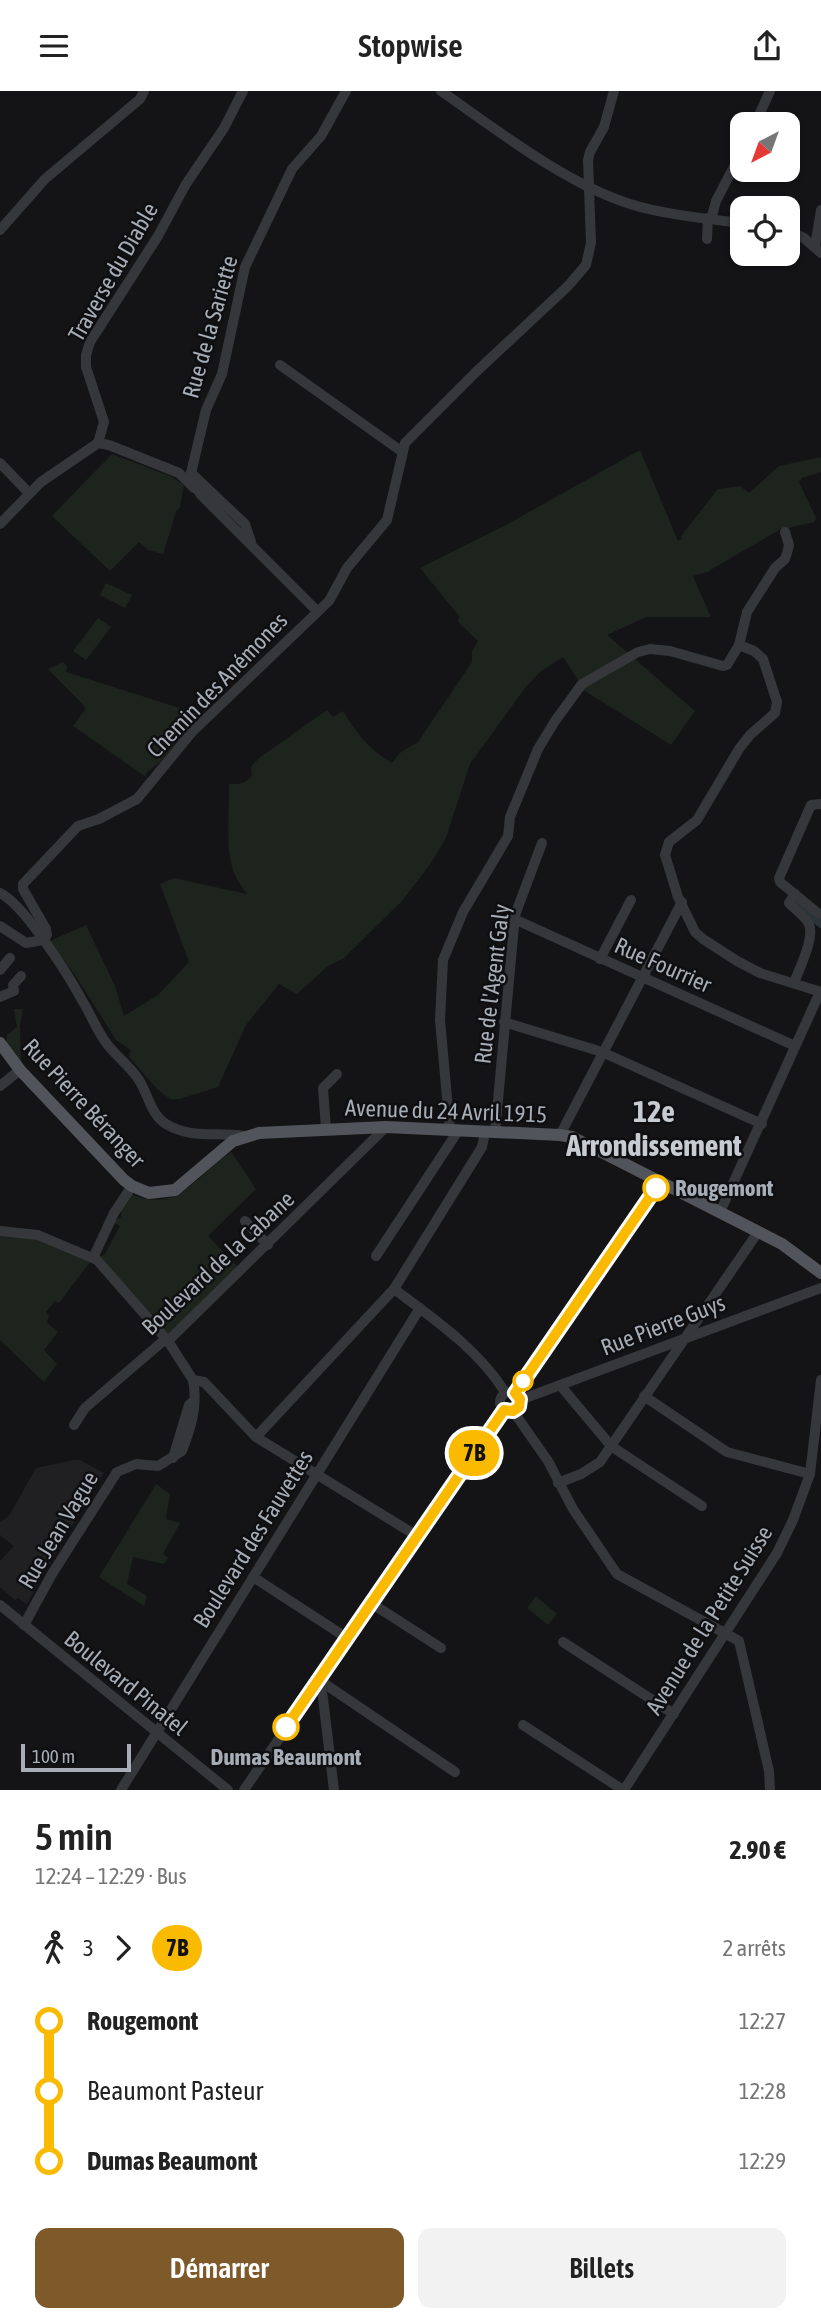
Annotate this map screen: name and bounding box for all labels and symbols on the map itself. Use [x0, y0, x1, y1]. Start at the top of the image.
north arrow [730, 112, 800, 182]
street label: Traverse du Diable [63, 198, 163, 346]
street label: Rue de la Sariette [177, 253, 243, 401]
street label: Chemin des Anémones [141, 607, 293, 763]
street label: Rue de l'Agent Galy [469, 903, 515, 1065]
street label: Rue Fourrier [611, 932, 716, 998]
street label: Rue Pierre Béranger [18, 1033, 151, 1173]
street label: Avenue du 24 Avril 1915 [345, 1094, 547, 1128]
district label: 12e Arrondissement [565, 1094, 742, 1162]
marker: Rougemont [643, 1175, 669, 1201]
place label: Rougemont [675, 1175, 774, 1201]
street label: Boulevard de la Cabane [137, 1186, 299, 1340]
street label: Rue Pierre Guys [597, 1289, 729, 1361]
unlabelled marker [513, 1371, 533, 1391]
line badge: 7B [442, 1430, 505, 1476]
street label: Boulevard des Fauvettes [188, 1446, 318, 1632]
street label: Rue Jean Vague [13, 1467, 103, 1593]
street label: Avenue de la Petite Suisse [640, 1521, 778, 1719]
street label: Boulevard Pinatel [59, 1626, 193, 1740]
marker: Dumas Beaumont [273, 1714, 299, 1740]
scale bar [21, 1741, 131, 1773]
place label: Dumas Beaumont [211, 1744, 362, 1770]

